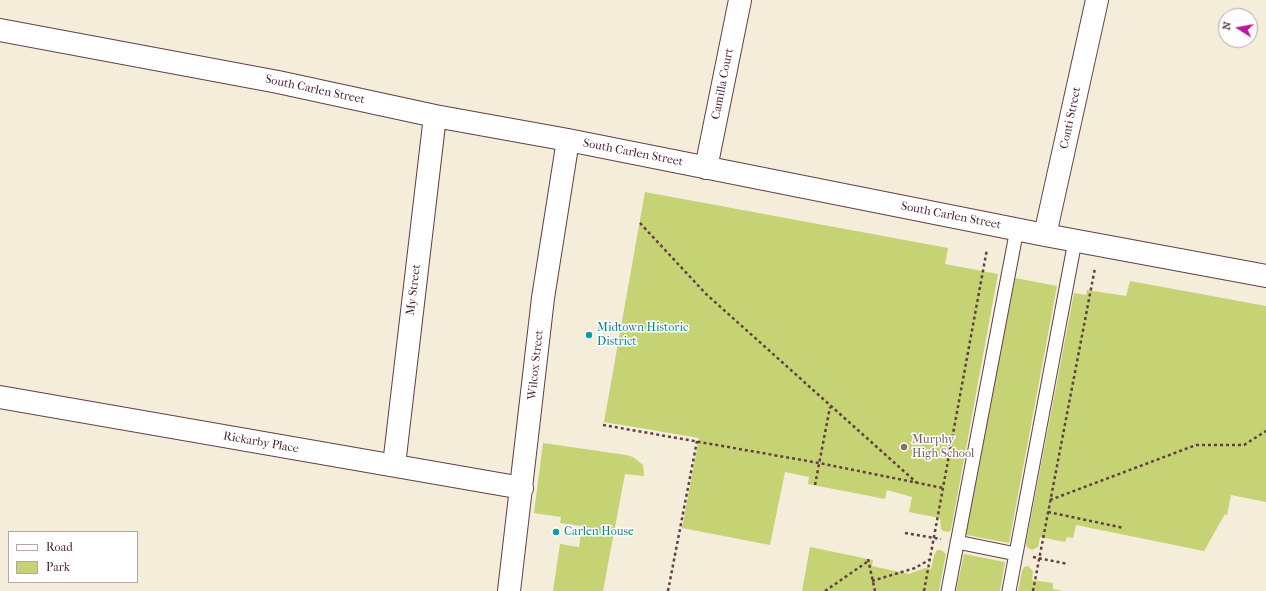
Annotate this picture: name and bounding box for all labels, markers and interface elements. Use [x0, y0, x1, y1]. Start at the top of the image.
north arrow [1218, 8, 1258, 48]
text: N [1220, 20, 1234, 31]
street label: Camilla Court [709, 47, 737, 121]
street label: South Carlen Street [264, 72, 366, 108]
street label: Conti Street [1057, 86, 1085, 150]
street label: South Carlen Street [582, 136, 684, 170]
street label: South Carlen Street [900, 199, 1002, 233]
street label: My Street [404, 264, 424, 316]
place label: Midtown Historic District [597, 321, 688, 349]
street label: Wilcox Street [525, 329, 547, 401]
marker: Midtown Historic District [584, 330, 594, 340]
street label: Rickarby Place [222, 429, 300, 457]
place label: Murphy High School [912, 433, 974, 461]
marker: Murphy High School [899, 442, 909, 452]
place label: Carlen House [564, 525, 634, 539]
marker: Carlen House [551, 527, 561, 537]
legend [8, 531, 138, 583]
text: Road [46, 540, 73, 554]
text: Park [46, 560, 70, 574]

